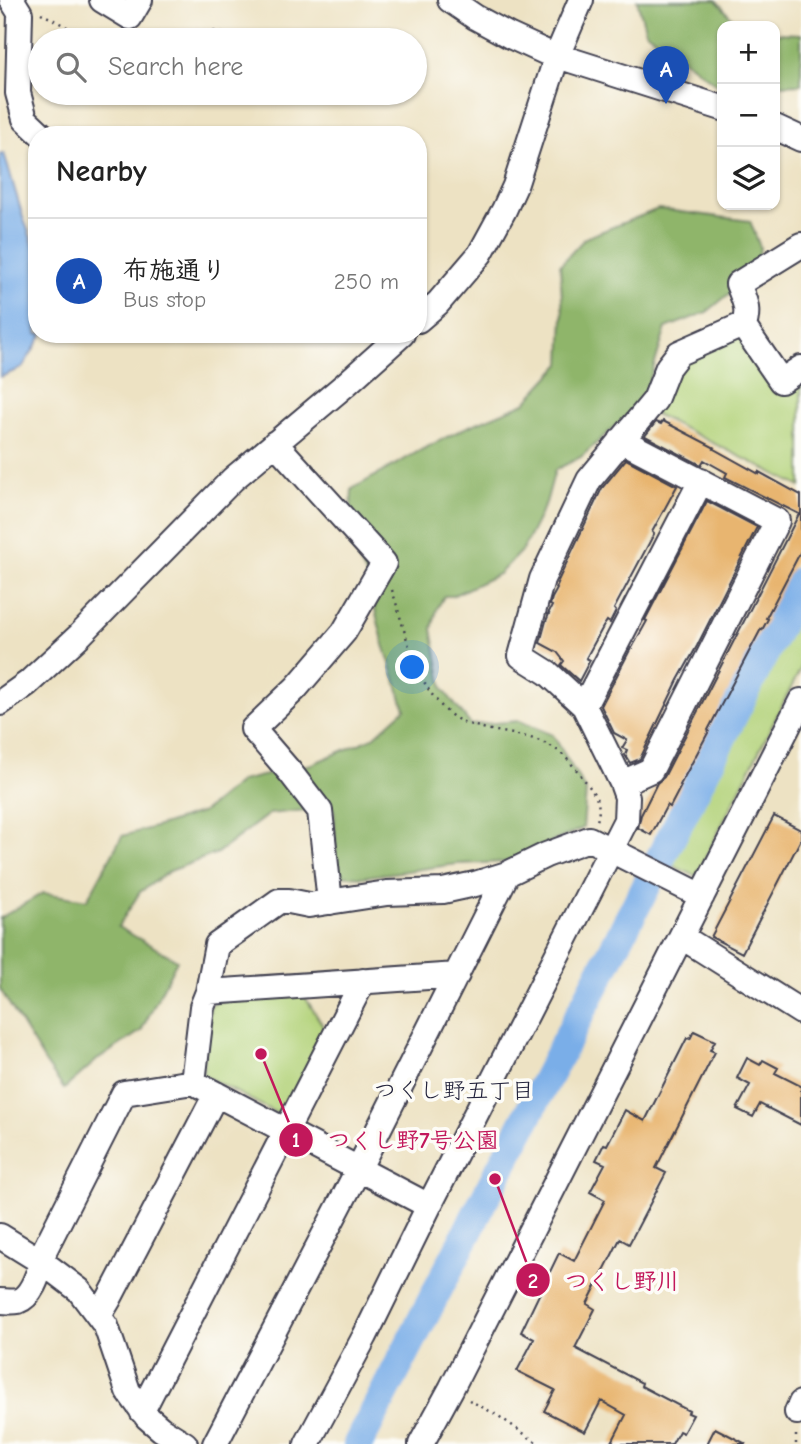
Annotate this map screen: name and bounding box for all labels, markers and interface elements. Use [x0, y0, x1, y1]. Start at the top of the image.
map controls [717, 21, 780, 210]
button: + [717, 21, 780, 84]
search box [28, 28, 427, 105]
pin: A [643, 46, 689, 104]
icon: search [52, 48, 90, 86]
text: Search here [108, 52, 243, 82]
button: − [717, 84, 780, 147]
button: layers [717, 147, 780, 210]
text: Nearby [56, 154, 147, 189]
text: 布施通り [123, 256, 227, 286]
text: A [73, 268, 85, 295]
text: 250 m [334, 268, 399, 295]
text: Bus stop [123, 286, 206, 313]
your location [395, 650, 429, 684]
district label: つくし野五丁目 [374, 1077, 535, 1104]
callout: つくし野7号公園 [278, 1118, 513, 1162]
text: つくし野7号公園 [327, 1127, 499, 1154]
text: 1 [292, 1128, 300, 1152]
callout: つくし野川 [516, 1258, 694, 1302]
text: つくし野川 [565, 1268, 680, 1295]
text: 2 [528, 1269, 538, 1293]

